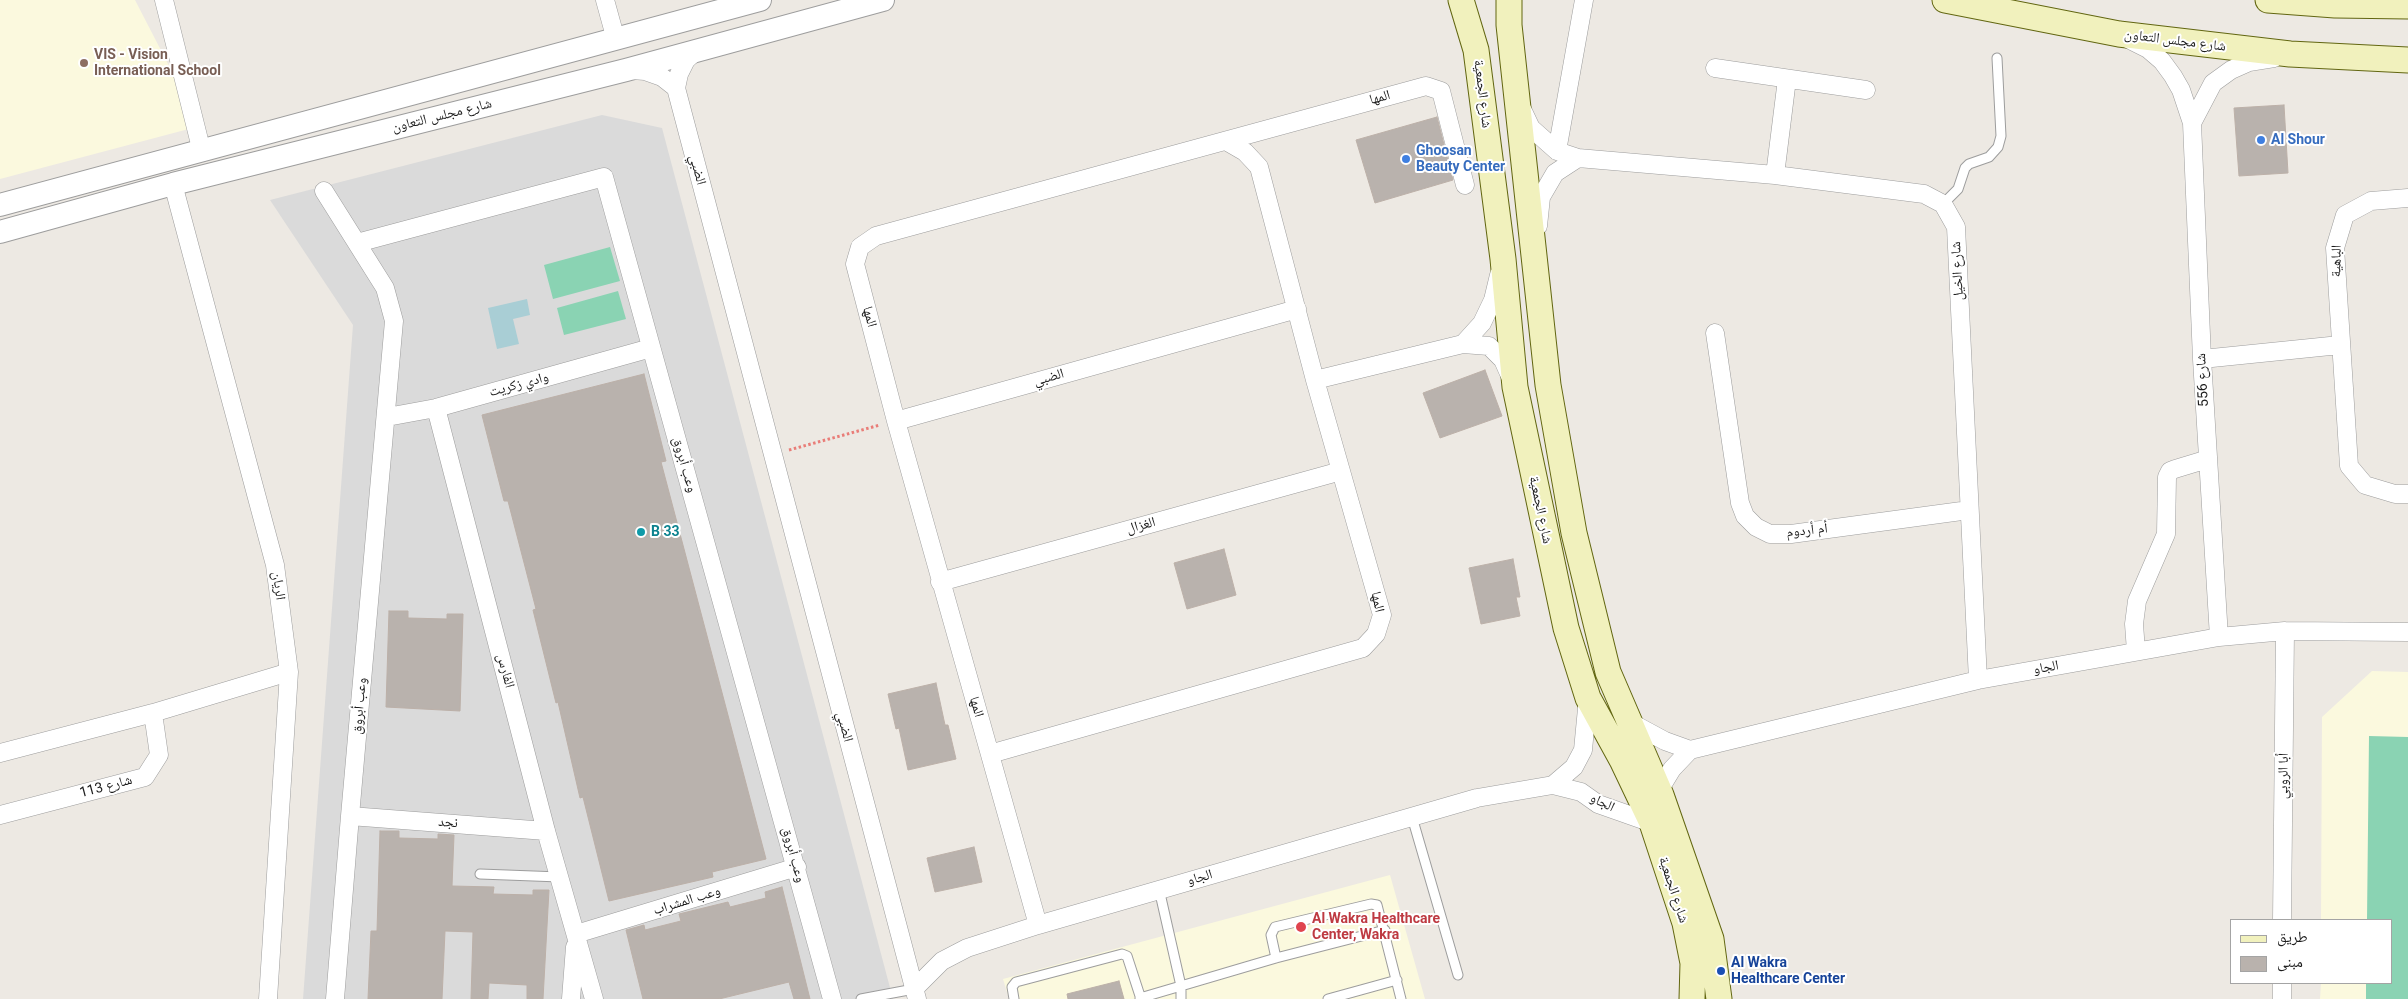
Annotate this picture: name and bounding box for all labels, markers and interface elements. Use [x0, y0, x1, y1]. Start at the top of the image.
street label: شارع مجلس التعاون [2123, 26, 2227, 56]
place label: VIS - Vision International School [94, 47, 221, 80]
marker: VIS - Vision International School [78, 57, 90, 69]
street label: شارع الجمعية [1469, 59, 1495, 129]
street label: المها [1368, 87, 1392, 109]
street label: شارع مجلس التعاون [390, 95, 494, 137]
place label: Al Shour [2271, 132, 2325, 148]
marker: Al Shour [2255, 134, 2267, 146]
place label: Ghoosan Beauty Center [1416, 143, 1505, 176]
street label: الضبي [685, 153, 709, 187]
marker: Ghoosan Beauty Center [1400, 153, 1412, 165]
street label: شارع الخيل [1948, 241, 1968, 301]
street label: الباهية [2328, 245, 2346, 277]
street label: المها [858, 305, 880, 329]
street label: شارع 556 [2193, 353, 2213, 407]
street label: الضبي [1032, 366, 1066, 390]
street label: وادي زكريت [487, 369, 551, 401]
street label: وعب أبروق [668, 435, 700, 495]
street label: شارع الجمعية [1525, 475, 1555, 545]
street label: الغزال [1125, 514, 1157, 538]
street label: أم أردوم [1785, 520, 1829, 542]
place label: B 33 [651, 524, 679, 540]
marker: B 33 [635, 526, 647, 538]
street label: الريان [268, 571, 288, 601]
street label: المها [1367, 590, 1387, 614]
street label: الفارس [492, 652, 518, 690]
street label: الجاو [2032, 657, 2060, 679]
street label: وعب أبروق [349, 677, 371, 735]
street label: المها [965, 695, 987, 719]
street label: الضبي [832, 710, 856, 744]
street label: أبا الروبي [2275, 753, 2293, 799]
street label: شارع 113 [78, 772, 134, 802]
street label: الجاو [1587, 790, 1617, 816]
street label: نجد [438, 814, 458, 832]
street label: وعب أبروق [778, 825, 808, 885]
street label: شارع الجمعية [1654, 855, 1692, 925]
street label: الجاو [1185, 866, 1215, 890]
street label: وعب المشراب [651, 883, 723, 919]
place label: Al Wakra Healthcare Center, Wakra [1312, 911, 1440, 944]
legend [2230, 919, 2393, 984]
marker: Al Wakra Healthcare Center, Wakra [1294, 920, 1308, 934]
text: طريق [2277, 928, 2308, 946]
text: مبنى [2277, 953, 2303, 971]
place label: Al Wakra Healthcare Center [1731, 955, 1845, 988]
marker: Al Wakra Healthcare Center [1715, 965, 1727, 977]

